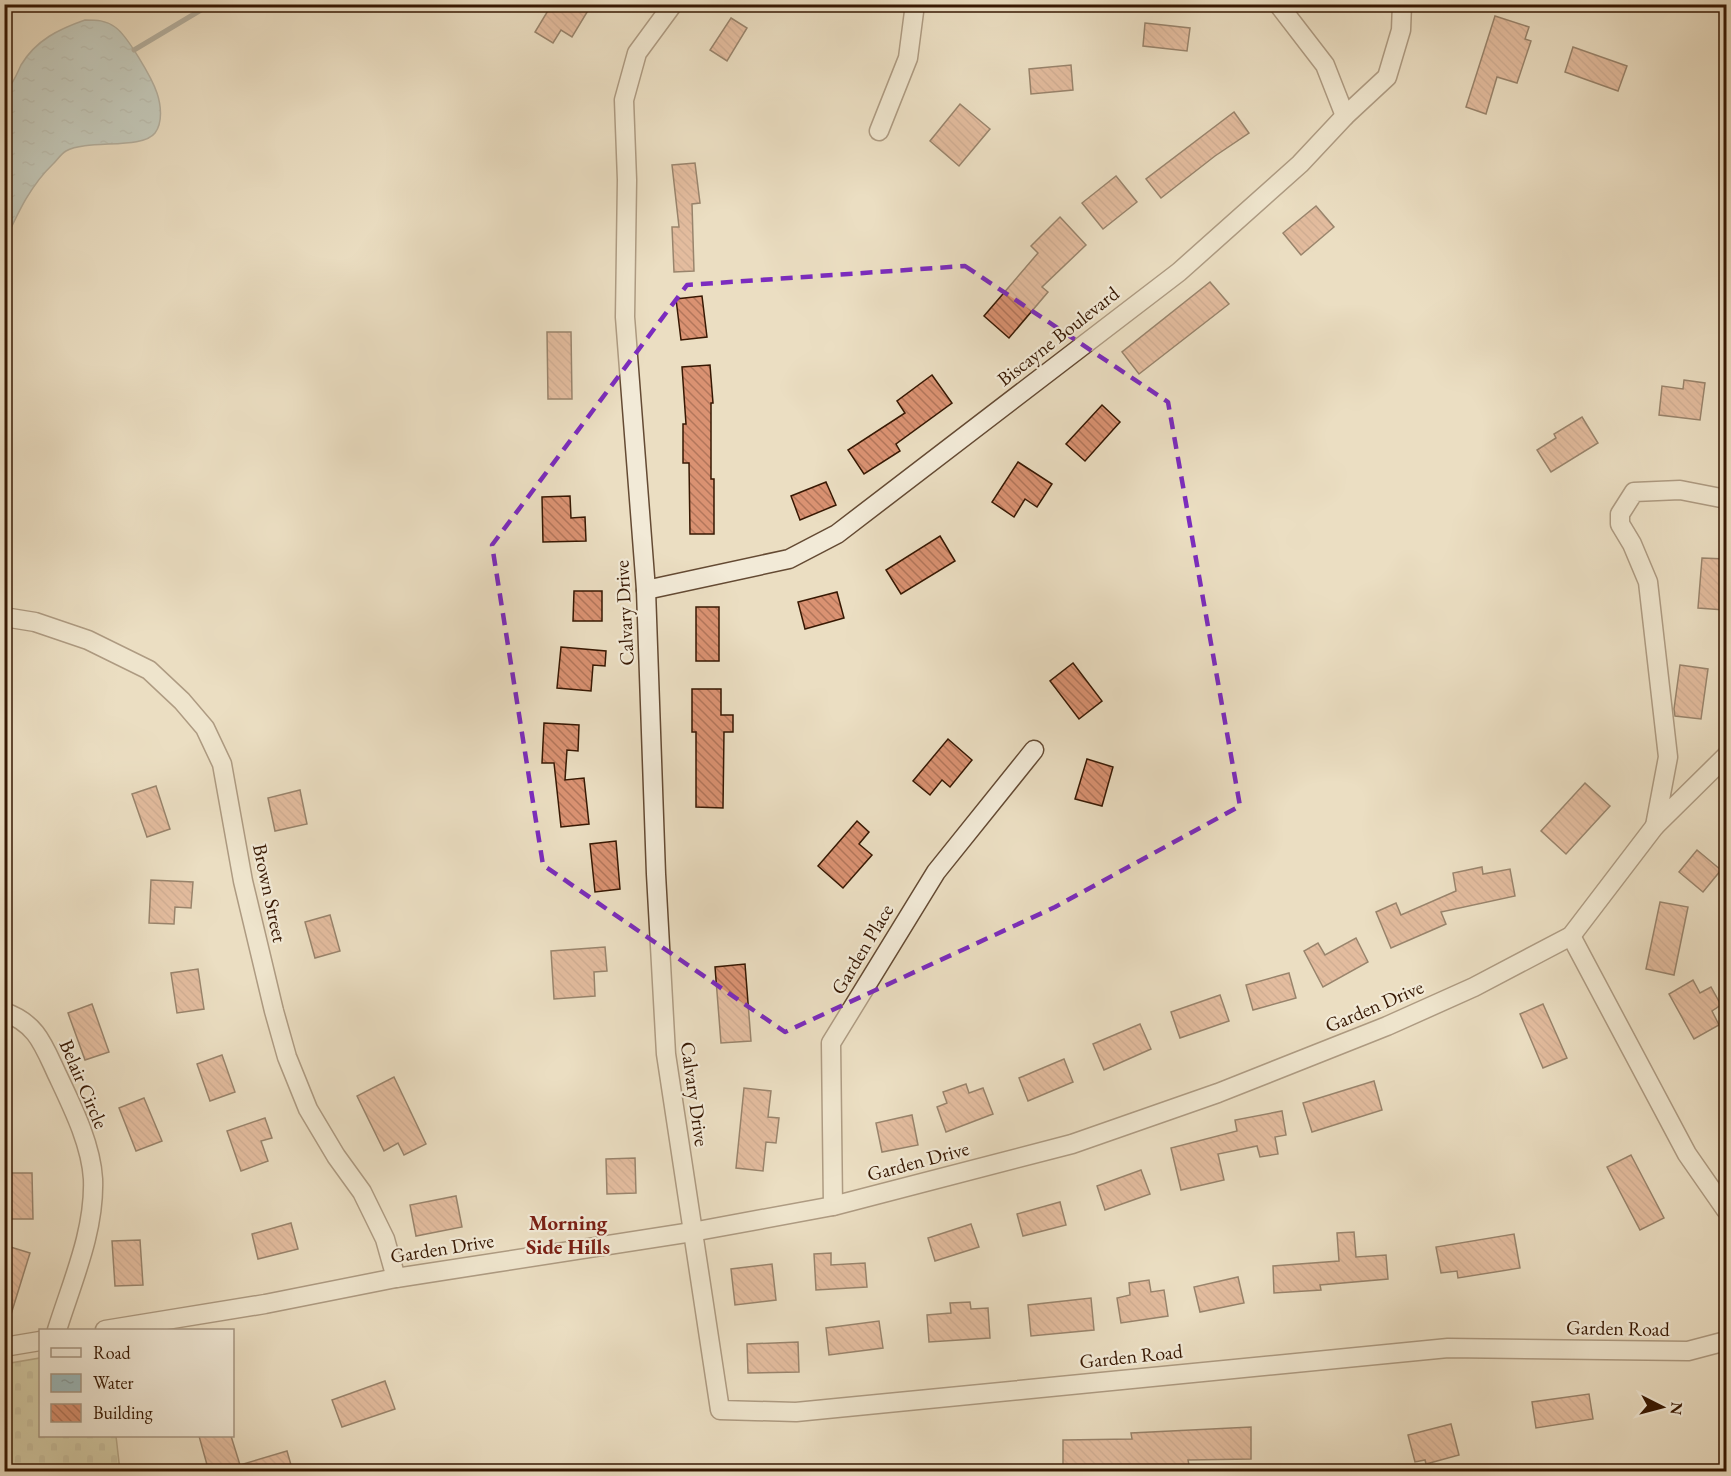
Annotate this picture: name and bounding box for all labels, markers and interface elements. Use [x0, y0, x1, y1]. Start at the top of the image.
street label: Biscayne Boulevard [992, 280, 1125, 392]
street label: Calvary Drive [608, 559, 640, 666]
street label: Brown Street [247, 841, 293, 945]
street label: Garden Place [825, 899, 899, 999]
street label: Garden Drive [1321, 974, 1427, 1038]
street label: Belair Circle [54, 1035, 114, 1133]
street label: Calvary Drive [675, 1040, 715, 1148]
street label: Garden Drive [864, 1135, 972, 1187]
district label: Morning Side Hills [526, 1209, 610, 1260]
street label: Garden Drive [388, 1227, 496, 1269]
street label: Garden Road [1566, 1314, 1671, 1342]
legend [39, 1329, 234, 1437]
street label: Garden Road [1078, 1338, 1185, 1374]
text: Road [93, 1341, 132, 1364]
text: Water [93, 1371, 134, 1394]
north arrow [1632, 1377, 1692, 1437]
text: Building [93, 1401, 153, 1424]
text: N [1665, 1401, 1688, 1416]

